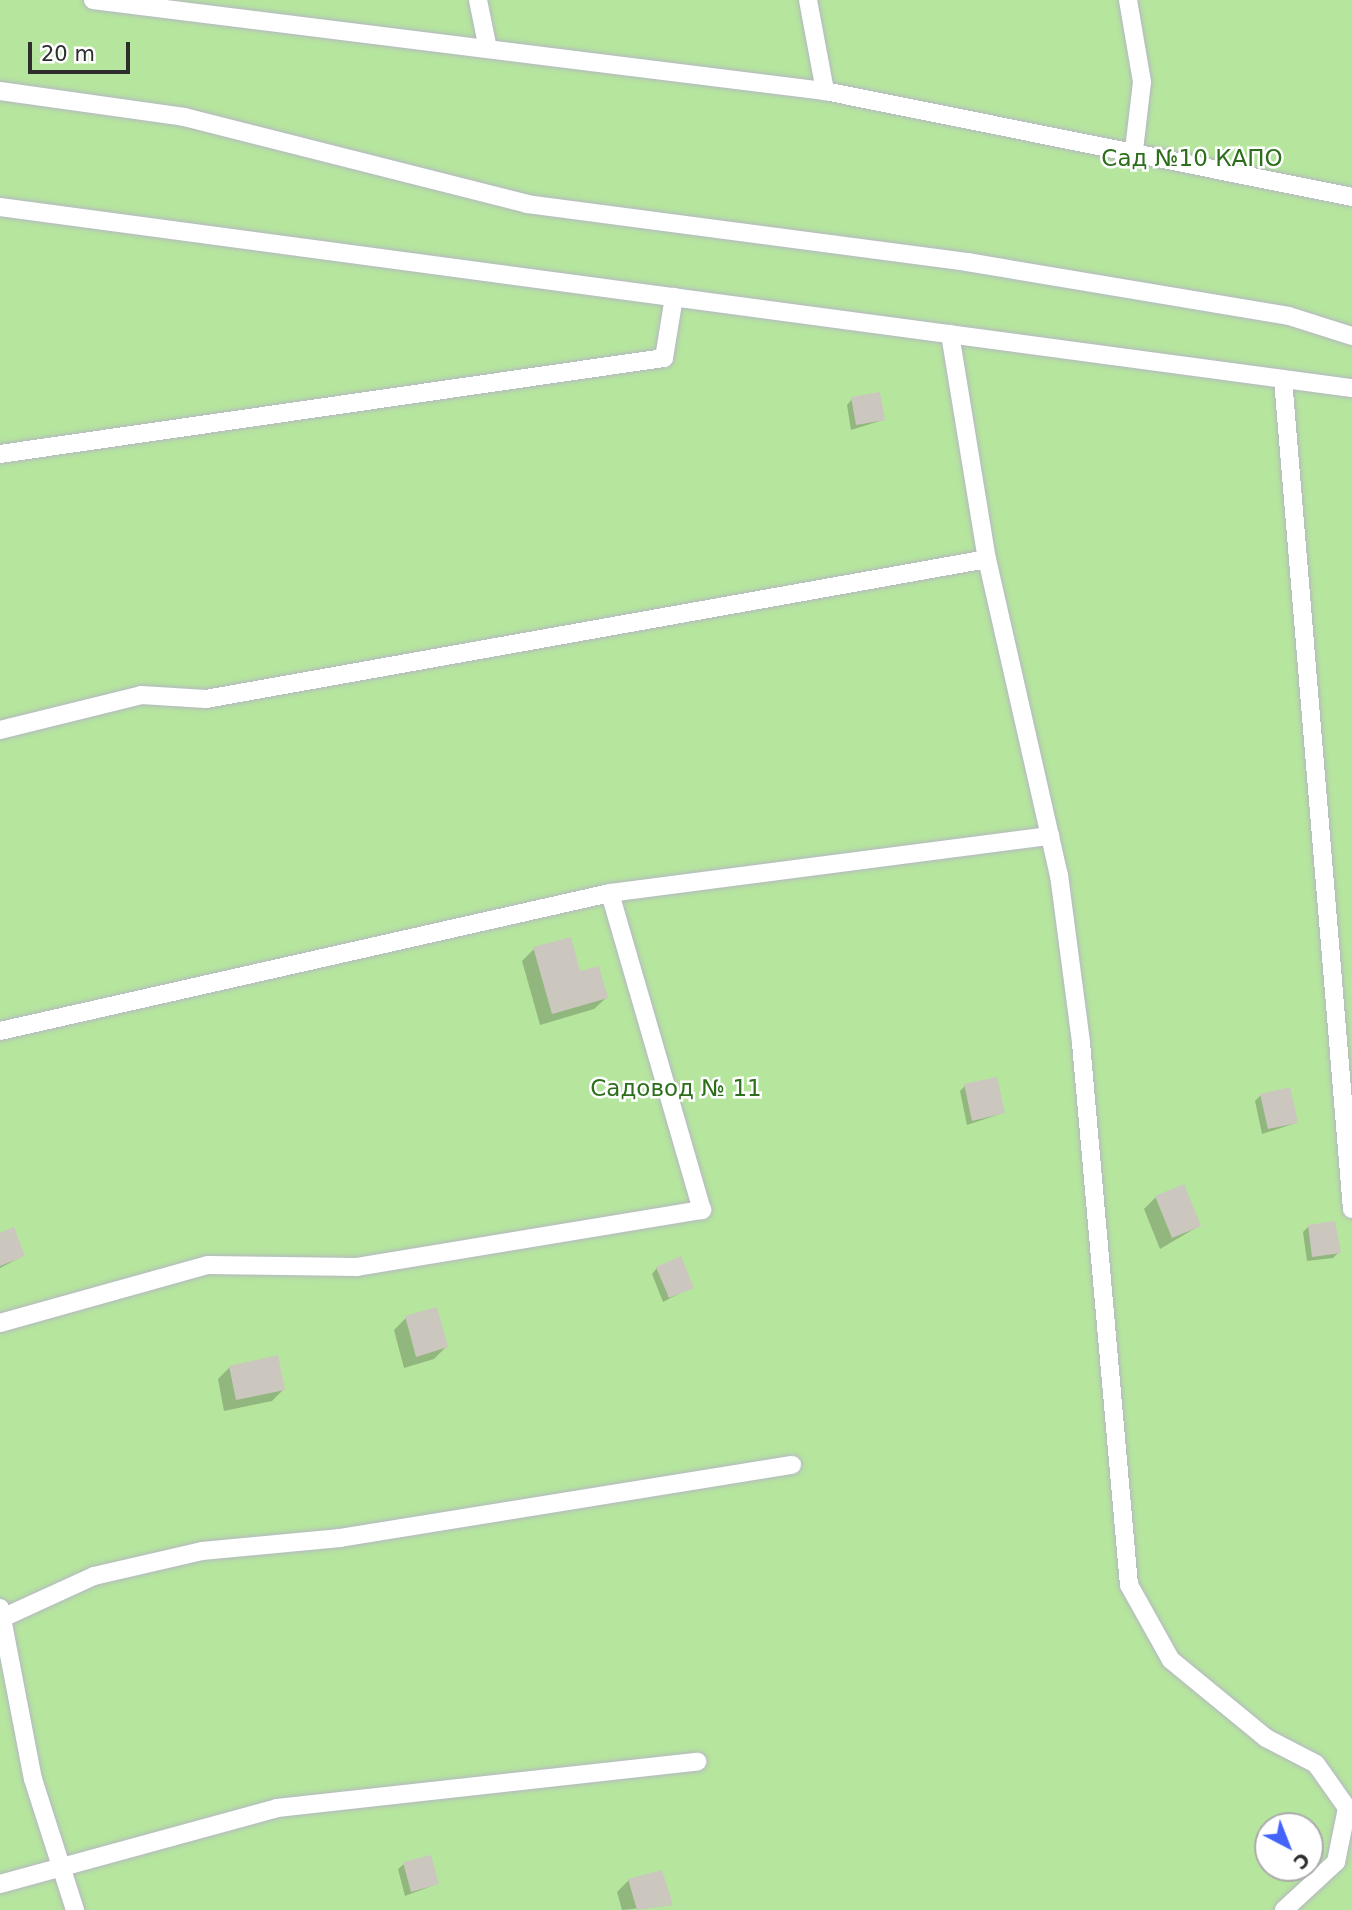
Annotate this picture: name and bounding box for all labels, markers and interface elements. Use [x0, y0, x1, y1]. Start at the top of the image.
scale bar [32, 28, 133, 72]
text: 20 m [41, 42, 95, 66]
park label: Сад №10 КАПО [1101, 144, 1283, 172]
park label: Садовод № 11 [590, 1074, 762, 1102]
north arrow [1254, 1812, 1324, 1882]
text: С [1289, 1848, 1314, 1874]

